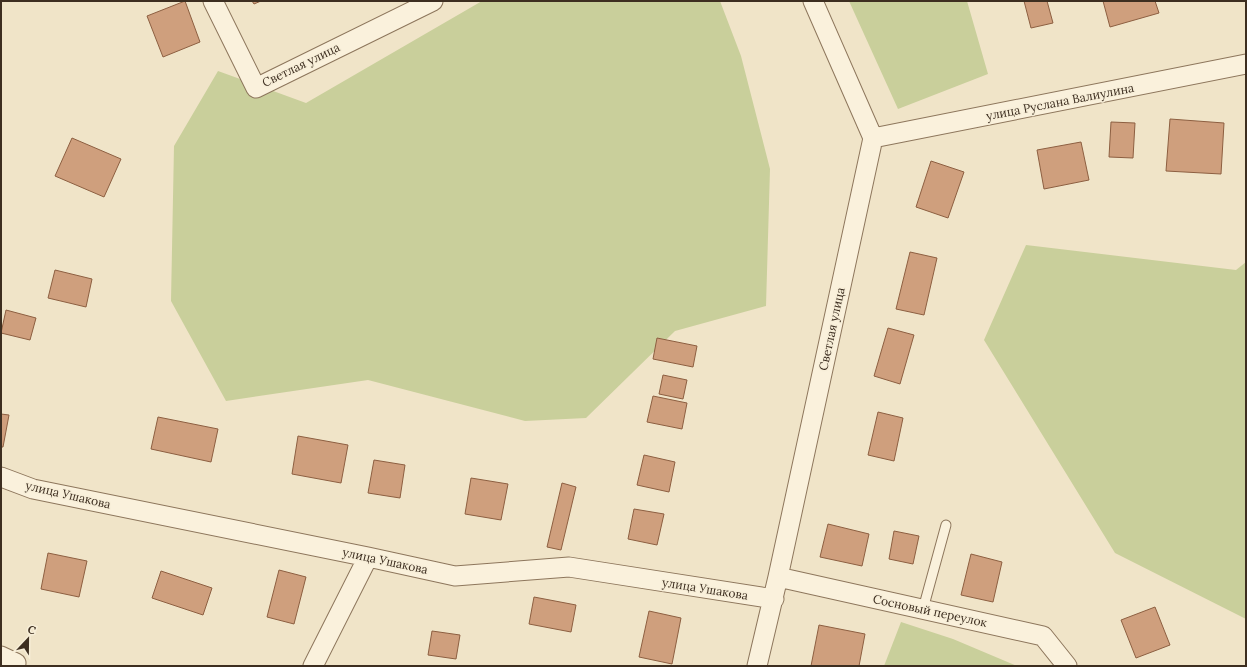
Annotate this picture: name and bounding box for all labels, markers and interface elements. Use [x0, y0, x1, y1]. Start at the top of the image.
street label: Светлая улица [259, 39, 342, 90]
street label: улица Руслана Валиулина [985, 80, 1135, 123]
street label: Светлая улица [815, 286, 848, 372]
street label: улица Ушакова [24, 477, 112, 512]
street label: улица Ушакова [341, 544, 429, 577]
street label: улица Ушакова [661, 574, 749, 603]
street label: Сосновый переулок [872, 591, 989, 630]
north arrow [8, 619, 48, 659]
text: С [26, 622, 38, 638]

